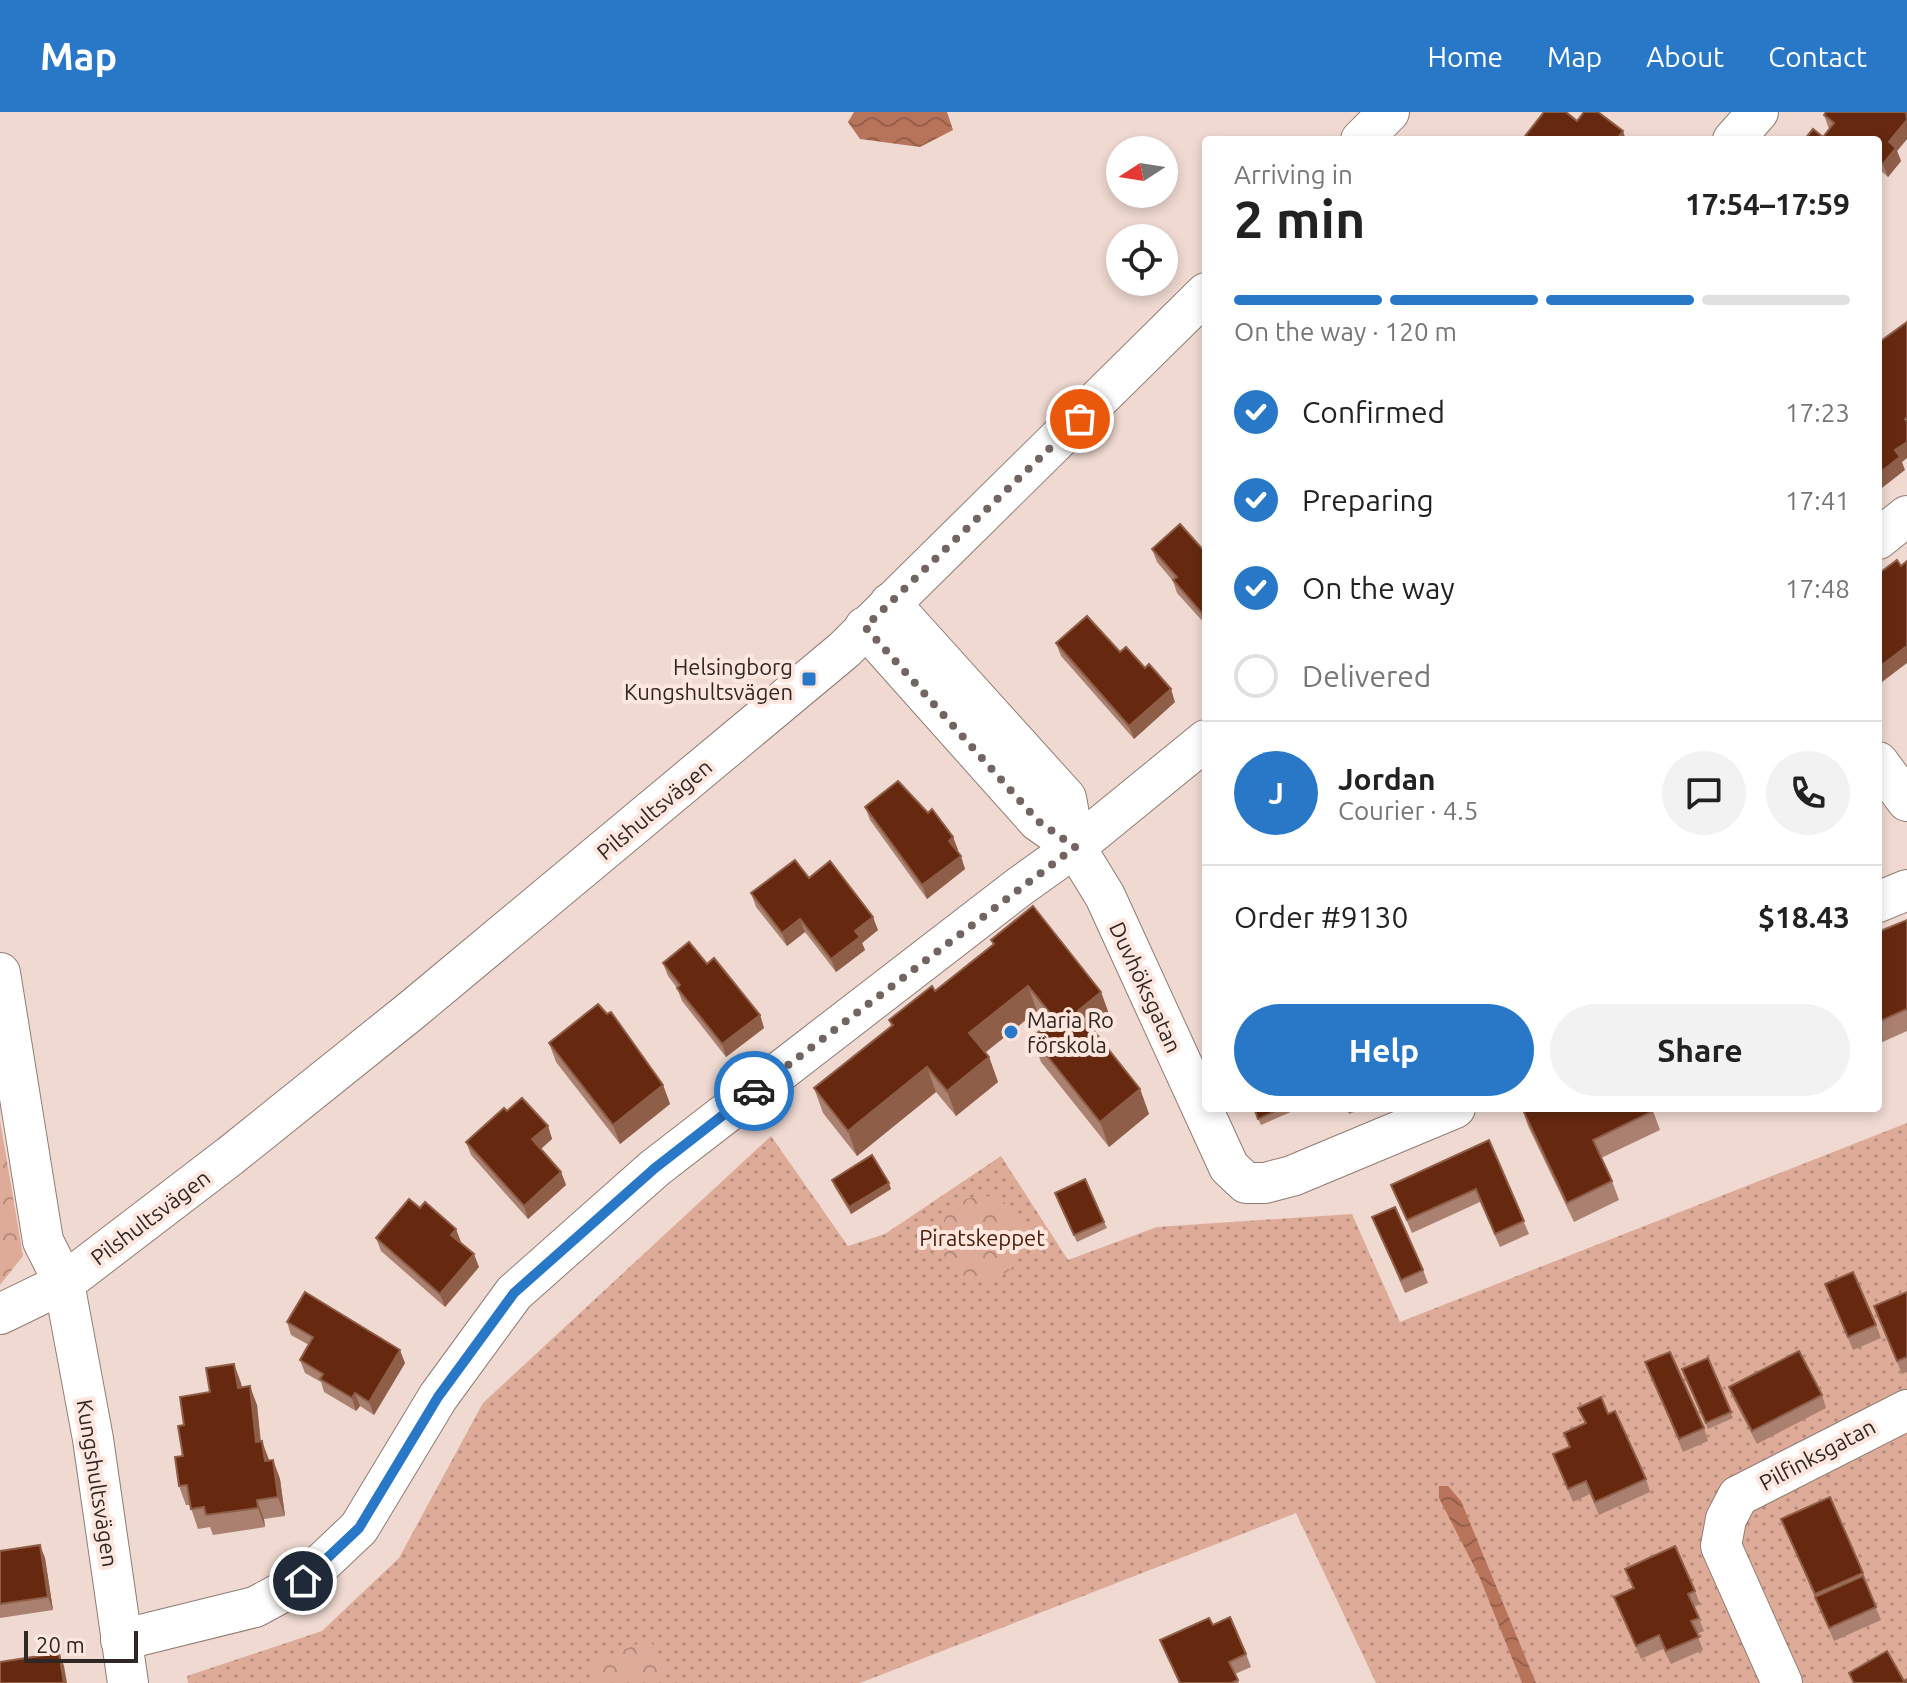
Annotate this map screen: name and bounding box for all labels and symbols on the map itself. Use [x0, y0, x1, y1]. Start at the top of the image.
north arrow [1106, 136, 1178, 208]
pin [1046, 385, 1114, 453]
place label: Helsingborg Kungshultsvägen [624, 654, 793, 704]
marker: Helsingborg Kungshultsvägen [800, 670, 818, 688]
street label: Pilshultsvägen [591, 754, 717, 864]
street label: Duvhöksgatan [1105, 918, 1187, 1056]
place label: Maria Ro förskola [1027, 1007, 1114, 1057]
marker: Maria Ro förskola [1002, 1023, 1020, 1041]
courier [714, 1051, 794, 1131]
street label: Pilshultsvägen [86, 1164, 214, 1270]
park label: Piratskeppet [919, 1225, 1045, 1250]
street label: Kungshultsvägen [72, 1398, 124, 1568]
street label: Pilfinksgatan [1755, 1413, 1879, 1495]
pin [269, 1547, 337, 1615]
scale bar [24, 1627, 138, 1663]

